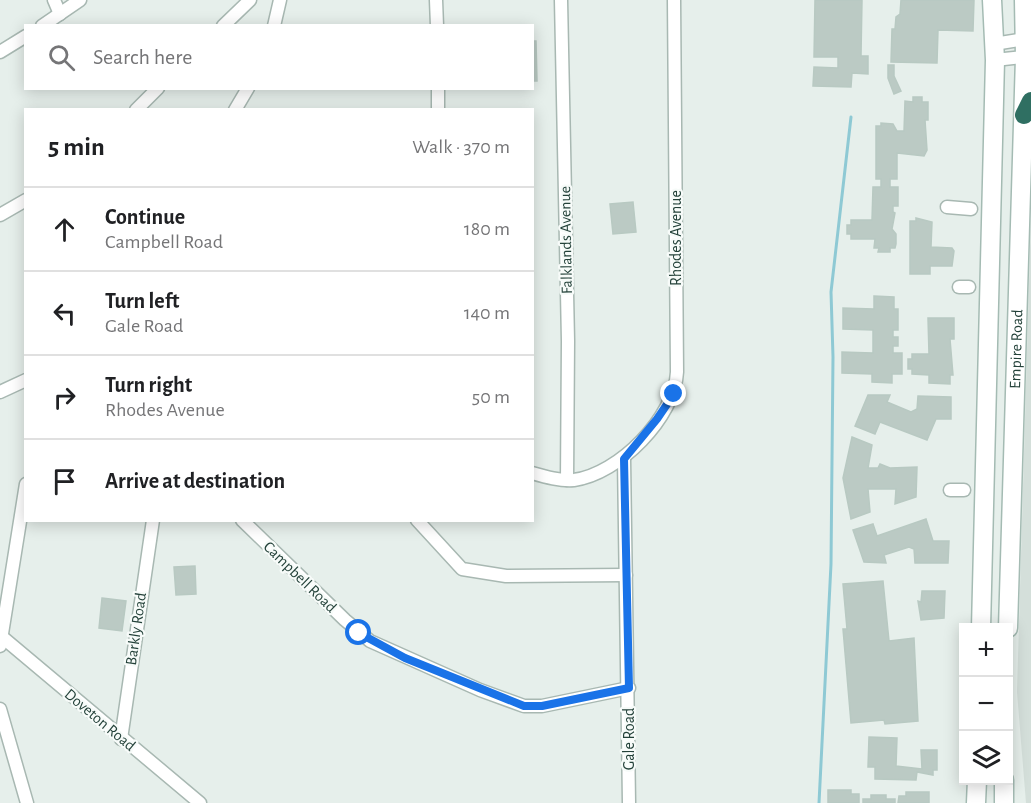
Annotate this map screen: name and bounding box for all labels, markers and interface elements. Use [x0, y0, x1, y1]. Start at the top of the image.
search box [24, 24, 534, 90]
icon: search [45, 41, 78, 74]
text: Search here [93, 46, 192, 68]
text: 5 min [48, 134, 105, 160]
text: Walk · 370 m [412, 137, 510, 157]
street label: Falklands Avenue [557, 186, 575, 294]
street label: Rhodes Avenue [668, 190, 684, 286]
text: Continue [105, 206, 185, 228]
icon: ahead [48, 213, 81, 246]
text: 180 m [464, 219, 510, 239]
text: Campbell Road [105, 232, 223, 252]
text: Turn left [105, 290, 179, 312]
icon: left [48, 297, 81, 330]
text: 140 m [464, 303, 510, 323]
street label: Empire Road [1007, 309, 1025, 389]
text: Gale Road [105, 316, 183, 336]
text: Turn right [105, 374, 192, 396]
route end [660, 380, 686, 406]
icon: right [48, 381, 81, 414]
text: 50 m [472, 387, 510, 407]
text: Rhodes Avenue [105, 400, 225, 420]
icon: arrive [48, 465, 81, 498]
text: Arrive at destination [105, 470, 285, 492]
street label: Campbell Road [260, 538, 340, 616]
street label: Barkly Road [123, 591, 150, 667]
route start [345, 619, 371, 645]
map controls [959, 623, 1013, 785]
button: + [959, 623, 1013, 677]
button: − [959, 677, 1013, 731]
street label: Doveton Road [61, 686, 139, 754]
street label: Gale Road [621, 708, 637, 770]
button: layers [959, 731, 1013, 785]

